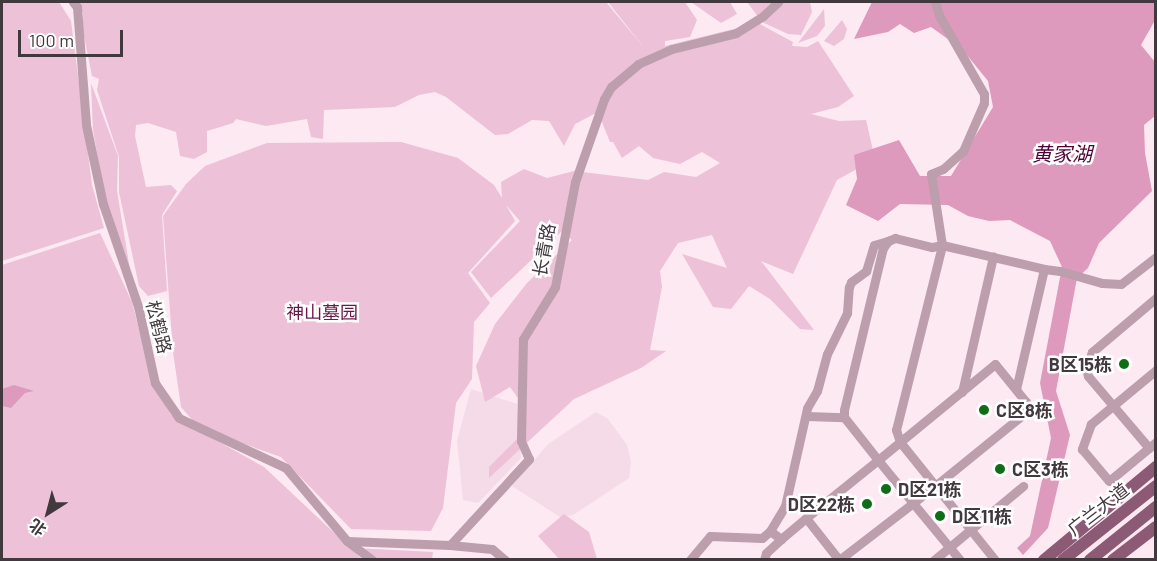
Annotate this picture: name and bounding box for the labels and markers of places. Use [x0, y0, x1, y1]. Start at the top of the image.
place label: B区15栋 [1049, 353, 1112, 375]
marker: B区15栋 [1117, 357, 1131, 371]
place label: C区8栋 [996, 399, 1053, 421]
marker: C区8栋 [977, 403, 991, 417]
place label: C区3栋 [1012, 458, 1069, 480]
marker: C区3栋 [993, 462, 1007, 476]
place label: D区21栋 [898, 478, 961, 500]
marker: D区21栋 [879, 482, 893, 496]
place label: D区22栋 [788, 493, 855, 515]
marker: D区22栋 [860, 497, 874, 511]
place label: D区11栋 [952, 505, 1012, 527]
marker: D区11栋 [933, 509, 947, 523]

